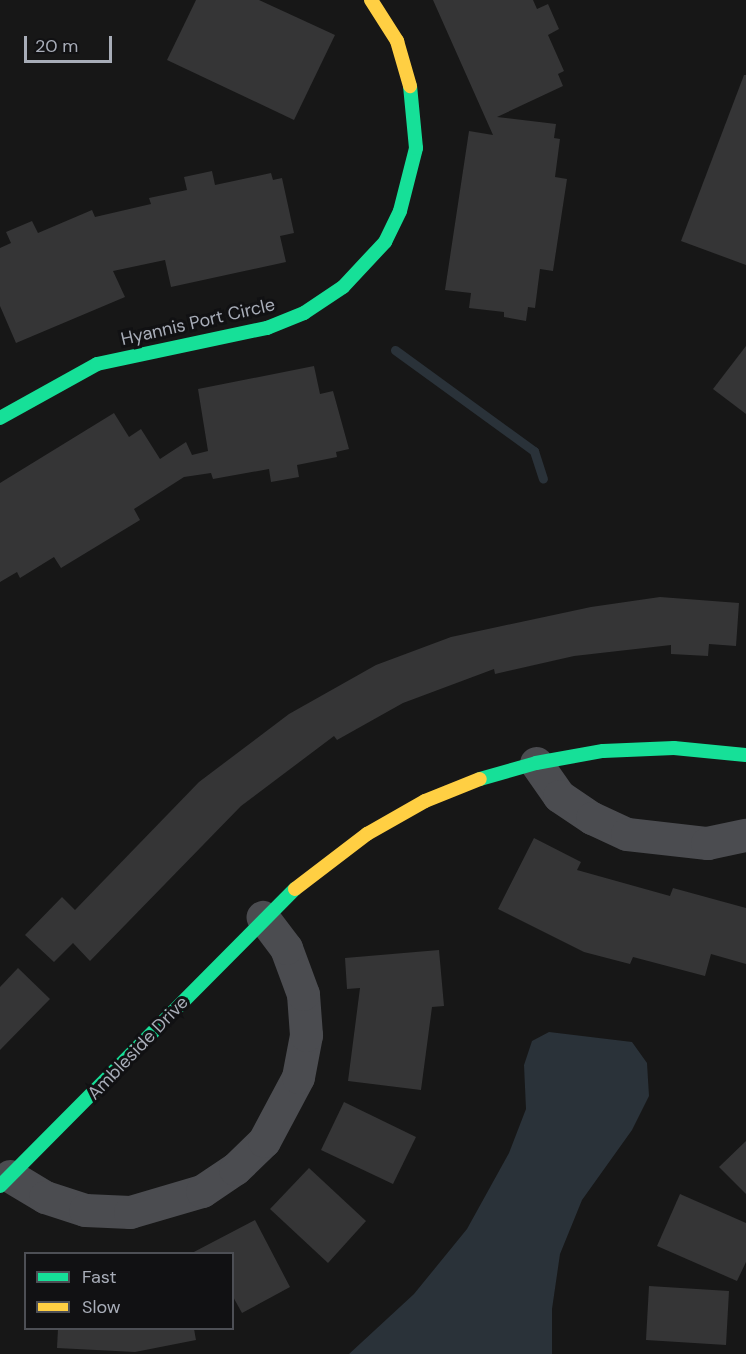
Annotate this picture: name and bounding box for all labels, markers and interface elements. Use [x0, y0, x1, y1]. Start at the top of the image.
scale bar [27, 24, 116, 62]
text: 20 m [35, 34, 78, 58]
street label: Hyannis Port Circle [119, 294, 277, 350]
street label: Ambleside Drive [83, 992, 193, 1104]
legend [24, 1252, 234, 1330]
text: Fast [82, 1265, 117, 1289]
text: Slow [82, 1295, 121, 1319]

